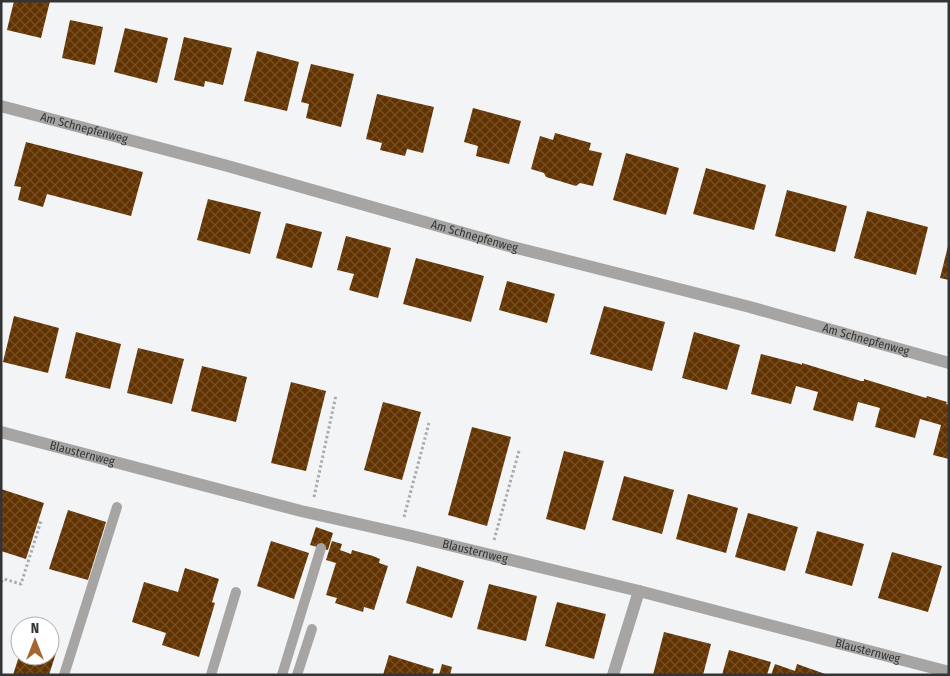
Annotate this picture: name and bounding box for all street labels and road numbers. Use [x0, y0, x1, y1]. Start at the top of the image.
street label: Am Schnepfenweg [39, 110, 130, 146]
street label: Am Schnepfenweg [429, 217, 520, 255]
street label: Am Schnepfenweg [821, 321, 911, 359]
street label: Blausternweg [48, 438, 117, 469]
street label: Blausternweg [441, 537, 510, 566]
street label: Blausternweg [834, 636, 902, 666]

